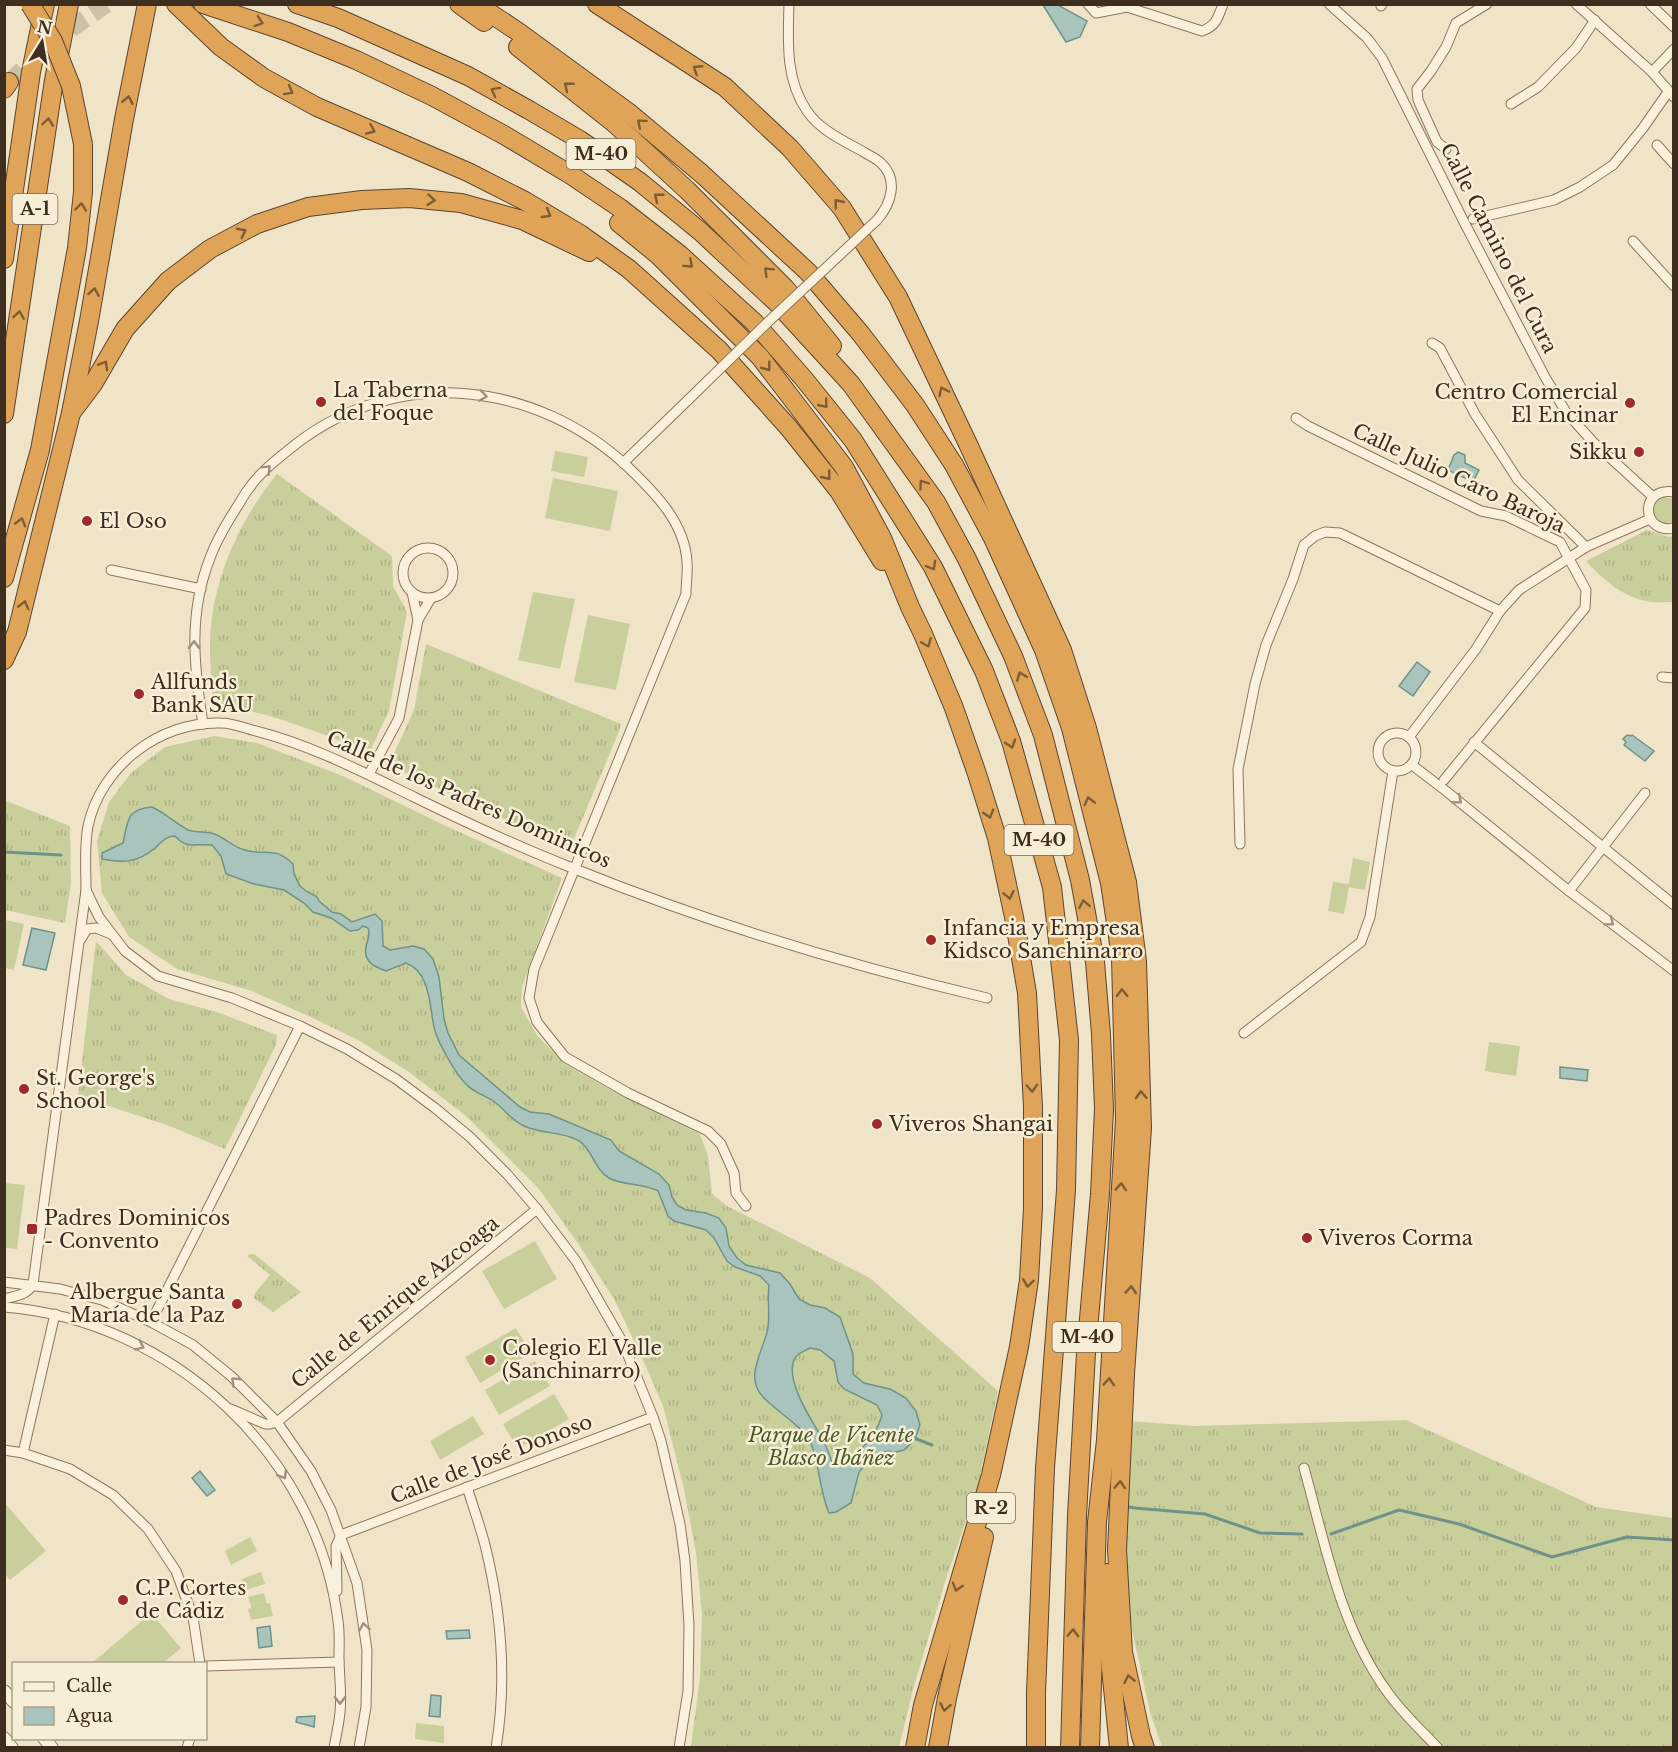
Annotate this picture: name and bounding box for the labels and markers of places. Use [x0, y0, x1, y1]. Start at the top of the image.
place label: La Taberna del Foque [333, 378, 448, 425]
place label: Centro Comercial El Encinar [1435, 380, 1618, 427]
marker: La Taberna del Foque [314, 395, 328, 409]
marker: Centro Comercial El Encinar [1623, 396, 1637, 410]
place label: Sikku [1569, 440, 1627, 464]
marker: Sikku [1632, 445, 1646, 459]
place label: El Oso [99, 509, 167, 533]
marker: El Oso [80, 514, 94, 528]
place label: Allfunds Bank SAU [150, 670, 253, 717]
marker: Allfunds Bank SAU [132, 687, 146, 701]
place label: Infancia y Empresa Kidsco Sanchinarro [943, 916, 1143, 963]
marker: Infancia y Empresa Kidsco Sanchinarro [924, 933, 938, 947]
place label: St. George's School [36, 1066, 155, 1113]
marker: St. George's School [17, 1082, 31, 1096]
place label: Viveros Shangai [888, 1112, 1053, 1136]
marker: Viveros Shangai [870, 1117, 884, 1131]
place label: Padres Dominicos - Convento [44, 1206, 230, 1253]
marker: Padres Dominicos - Convento [25, 1222, 39, 1236]
place label: Viveros Corma [1318, 1226, 1474, 1250]
marker: Viveros Corma [1300, 1231, 1314, 1245]
place label: Albergue Santa María de la Paz [69, 1280, 226, 1327]
marker: Albergue Santa María de la Paz [230, 1297, 244, 1311]
place label: Colegio El Valle (Sanchinarro) [502, 1336, 662, 1383]
marker: Colegio El Valle (Sanchinarro) [483, 1353, 497, 1367]
place label: C.P. Cortes de Cádiz [135, 1576, 246, 1623]
marker: C.P. Cortes de Cádiz [116, 1593, 130, 1607]

